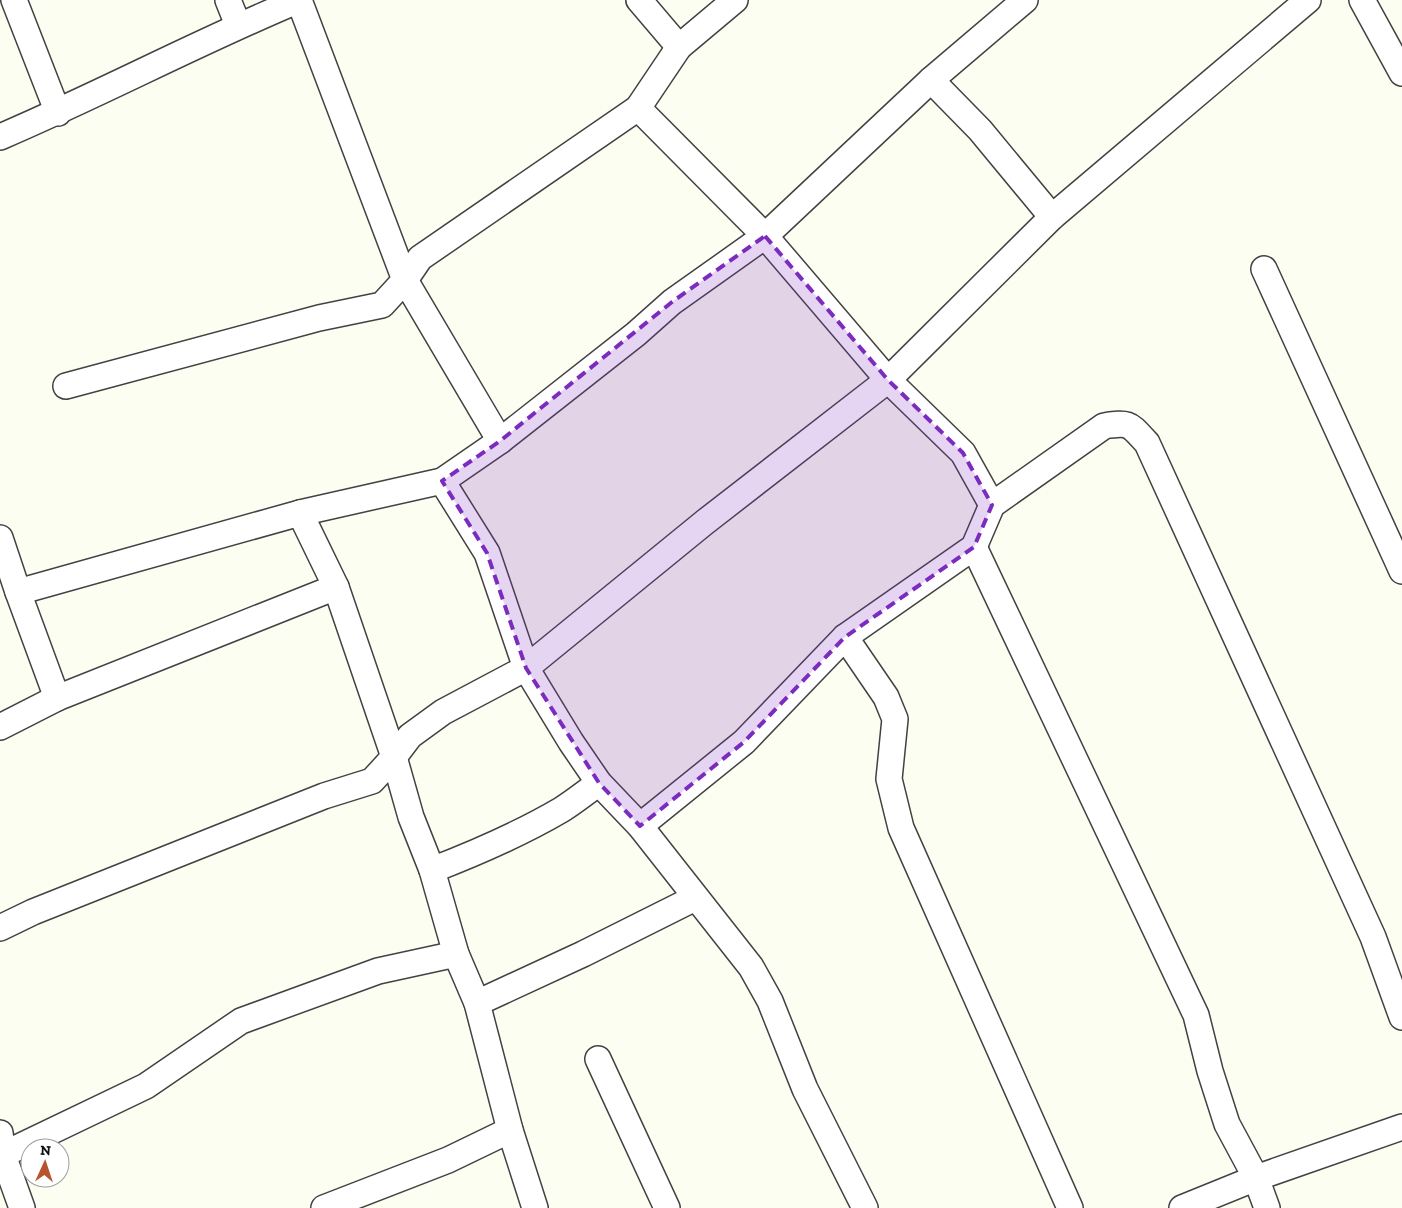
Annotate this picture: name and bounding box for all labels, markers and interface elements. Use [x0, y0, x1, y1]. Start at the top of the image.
north arrow [20, 1138, 70, 1188]
text: N [40, 1142, 52, 1159]

